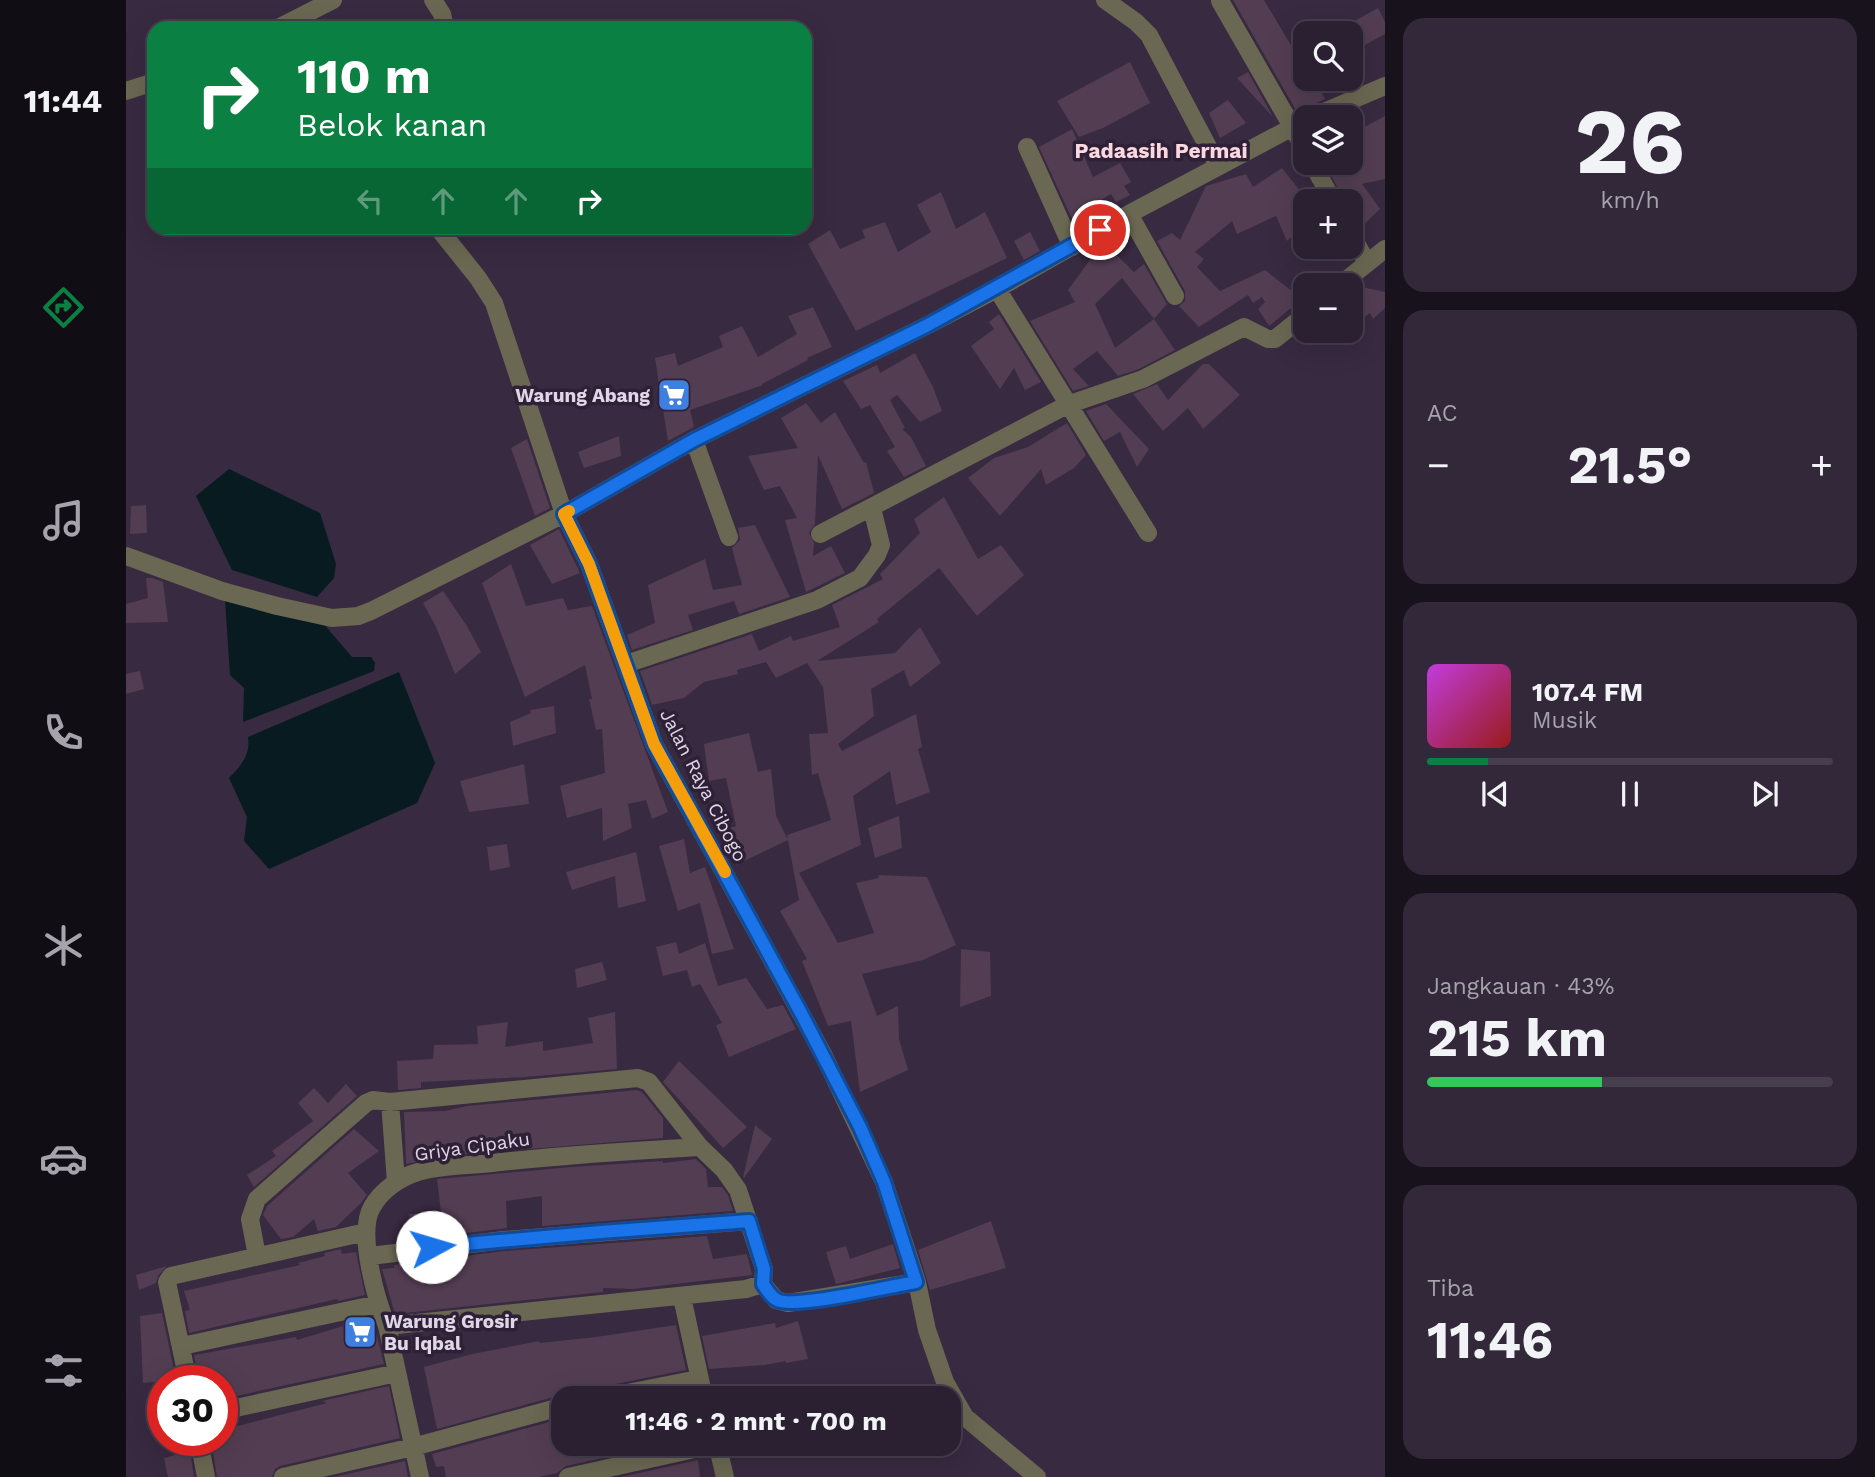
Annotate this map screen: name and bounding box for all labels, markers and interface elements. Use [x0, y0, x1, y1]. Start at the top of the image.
map controls [1293, 21, 1363, 343]
button: search [1293, 21, 1363, 91]
text: 110 m [297, 47, 431, 105]
icon: right [182, 49, 273, 140]
text: 11:44 [24, 82, 102, 120]
text: 26 [1575, 88, 1685, 195]
button: layers [1293, 105, 1363, 175]
text: Belok kanan [297, 106, 487, 144]
district label: Padaasih Permai [1074, 138, 1248, 163]
icon: left [351, 182, 389, 220]
icon: ahead [424, 182, 462, 220]
icon: ahead [497, 182, 535, 220]
icon: right [570, 182, 608, 220]
text: km/h [1600, 187, 1660, 214]
button: + [1293, 189, 1363, 259]
pin [1070, 200, 1130, 260]
icon: arrive [1081, 211, 1119, 249]
button: − [1293, 273, 1363, 343]
icon: directions [39, 283, 88, 332]
supermarket icon: Warung Abang [655, 376, 693, 414]
place label: Warung Abang [515, 384, 650, 407]
text: AC [1427, 400, 1457, 427]
text: 21.5° [1568, 435, 1692, 496]
text: − [1427, 443, 1450, 487]
text: + [1810, 443, 1833, 487]
icon: music [39, 496, 88, 545]
text: 107.4 FM [1532, 677, 1643, 707]
street label: Jalan Raya Cibogo [655, 705, 752, 865]
text: Musik [1532, 707, 1597, 734]
icon: phone [39, 708, 88, 757]
icon: previous [1476, 775, 1514, 813]
icon: pause [1611, 775, 1649, 813]
icon: next [1746, 775, 1784, 813]
icon: climate [39, 921, 88, 970]
text: Jangkauan · 43% [1427, 973, 1614, 1000]
text: 215 km [1427, 1008, 1607, 1069]
street label: Griya Cipaku [413, 1127, 531, 1166]
icon: car [39, 1134, 88, 1183]
position arrow [395, 1210, 469, 1284]
text: Tiba [1427, 1275, 1474, 1302]
place label: Warung Grosir Bu Iqbal [384, 1310, 519, 1355]
text: 11:46 [1427, 1310, 1553, 1371]
supermarket icon: Warung Grosir Bu Iqbal [341, 1313, 379, 1351]
icon: filters [39, 1346, 88, 1395]
speed limit sign: 30 [147, 1365, 238, 1456]
text: 11:46 · 2 mnt · 700 m [625, 1406, 887, 1436]

